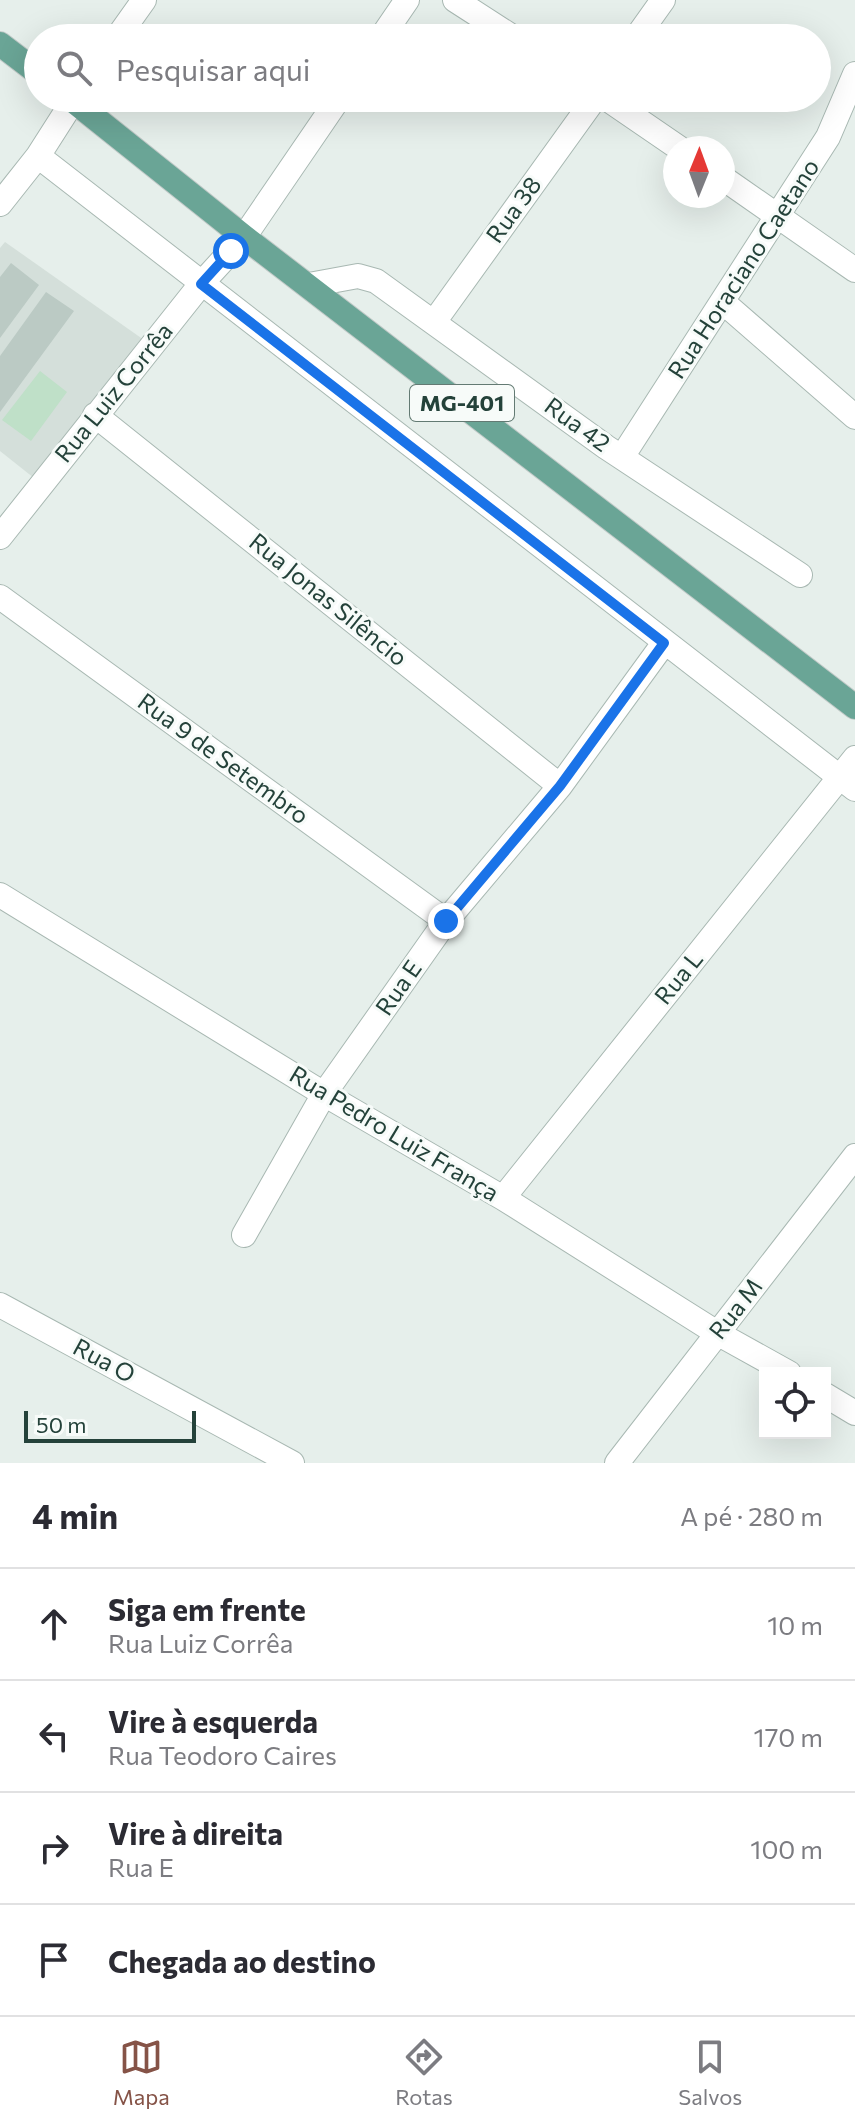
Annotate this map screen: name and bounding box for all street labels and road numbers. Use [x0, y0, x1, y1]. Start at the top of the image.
street label: Rua Horaciano Caetano [661, 153, 825, 383]
street label: Rua 38 [479, 170, 546, 248]
street label: Rua Luiz Corrêa [48, 316, 178, 468]
road number: MG-401 [410, 385, 514, 421]
street label: Rua 42 [539, 390, 616, 457]
street label: Rua Jonas Silêncio [244, 526, 414, 671]
street label: Rua 9 de Setembro [133, 686, 315, 830]
street label: Rua L [648, 945, 708, 1010]
street label: Rua E [368, 954, 427, 1020]
street label: Rua Pedro Luiz França [285, 1059, 505, 1207]
street label: Rua M [702, 1272, 768, 1344]
street label: Rua O [69, 1331, 141, 1388]

